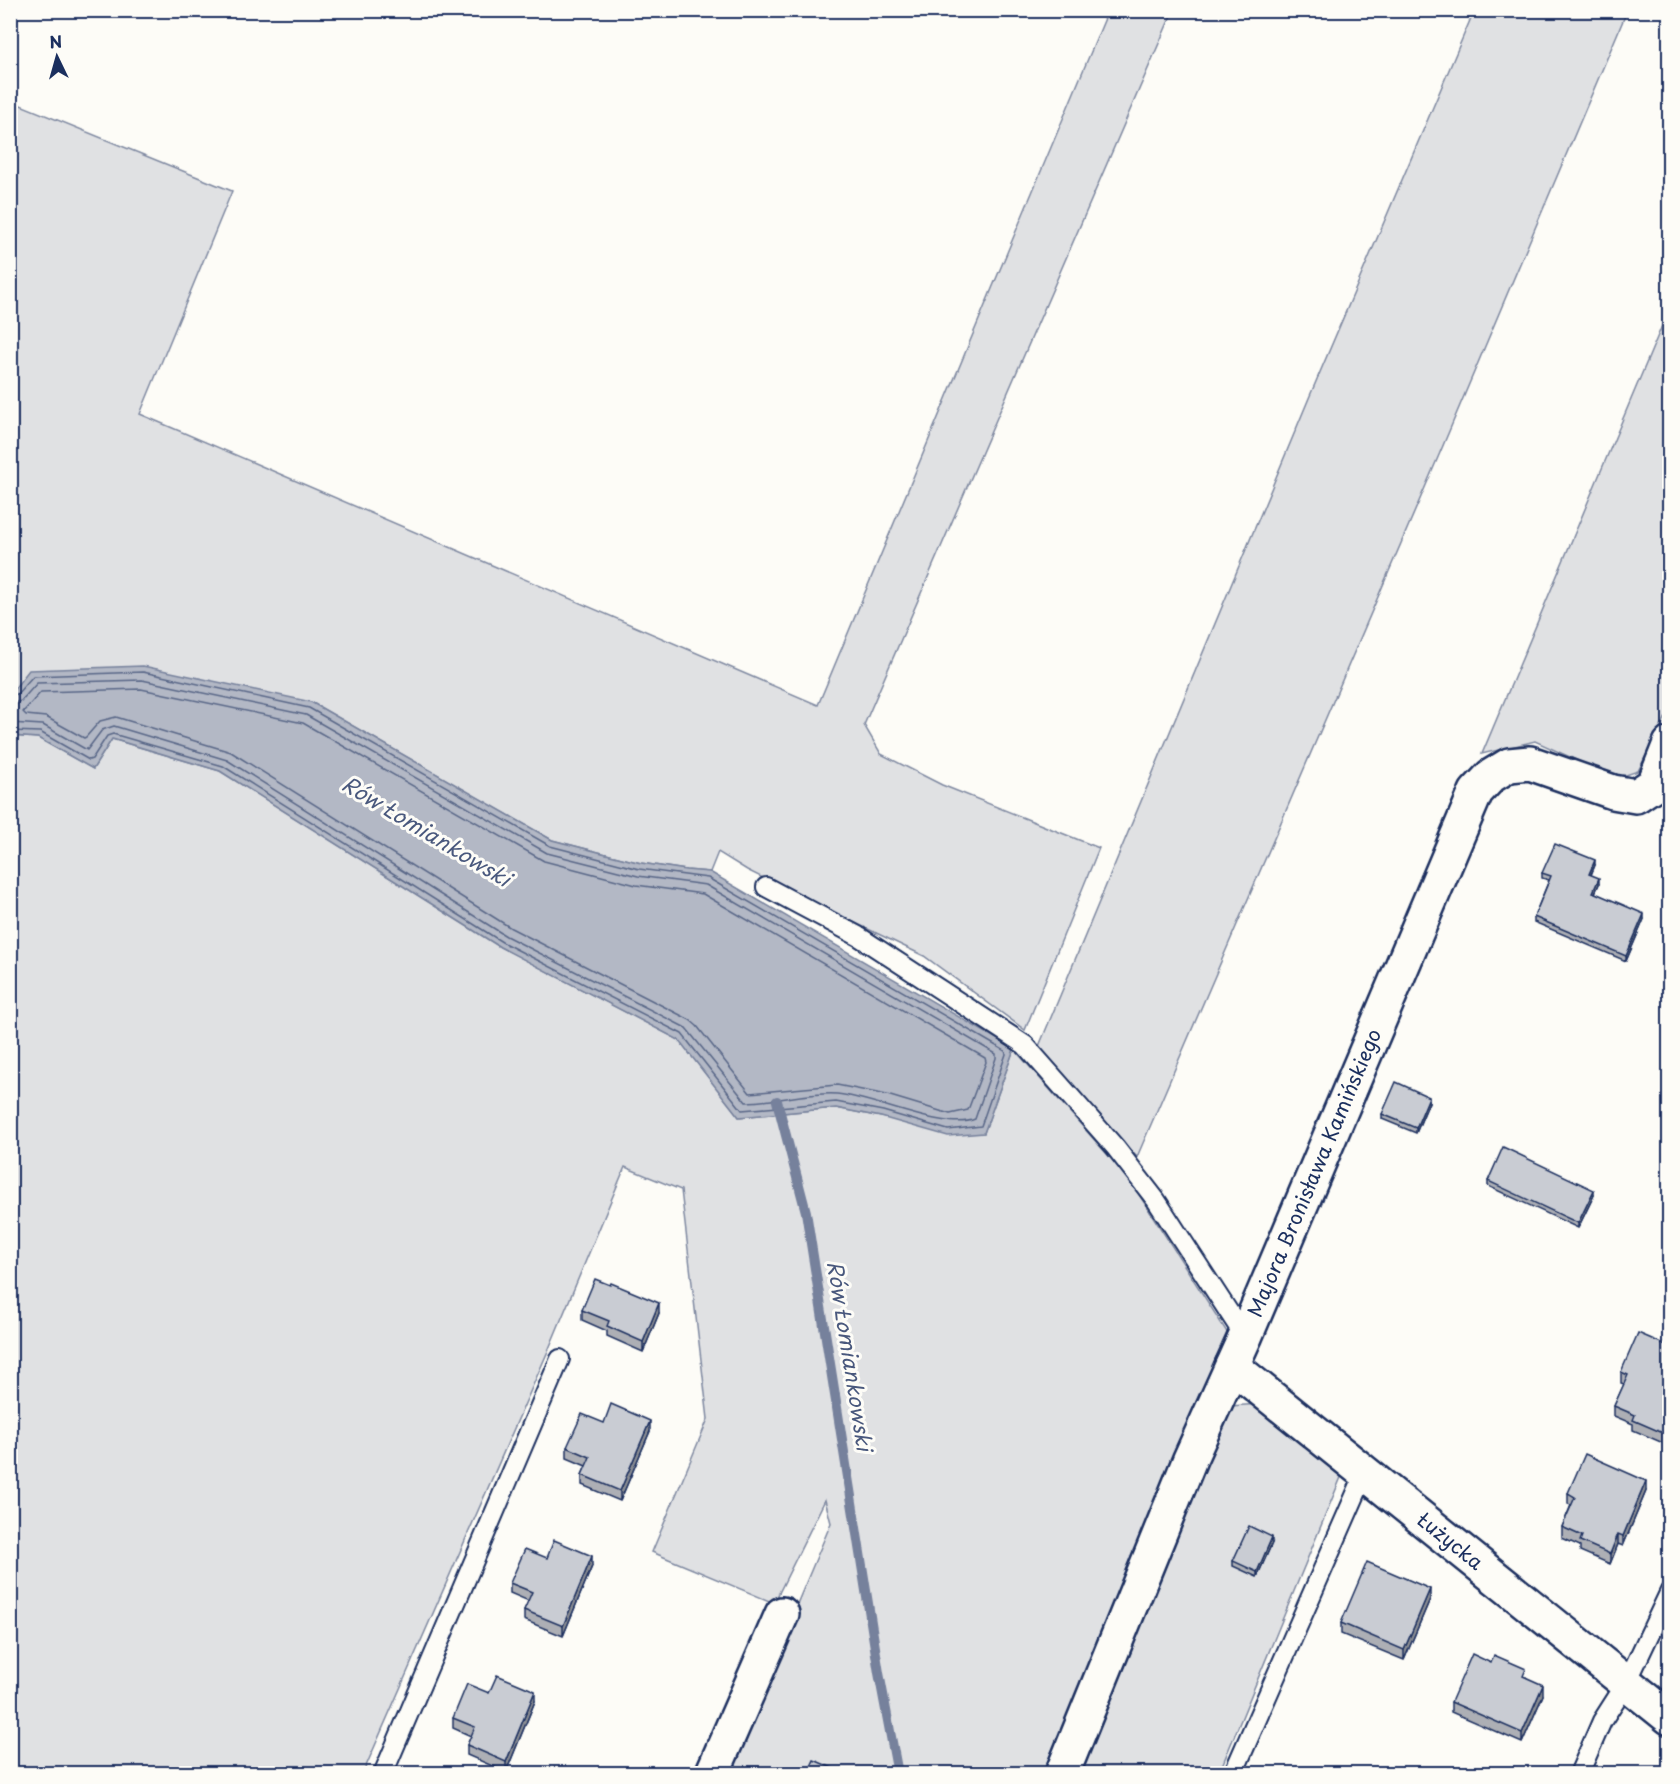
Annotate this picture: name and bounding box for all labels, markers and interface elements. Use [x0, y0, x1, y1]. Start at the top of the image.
north arrow [27, 27, 87, 87]
text: N [48, 29, 63, 54]
water label: Rów Łomiankowski [337, 767, 520, 895]
street label: Majora Bronisława Kamińskiego [1239, 1024, 1388, 1321]
water label: Rów Łomiankowski [820, 1258, 882, 1456]
street label: Łużycka [1411, 1504, 1491, 1577]

